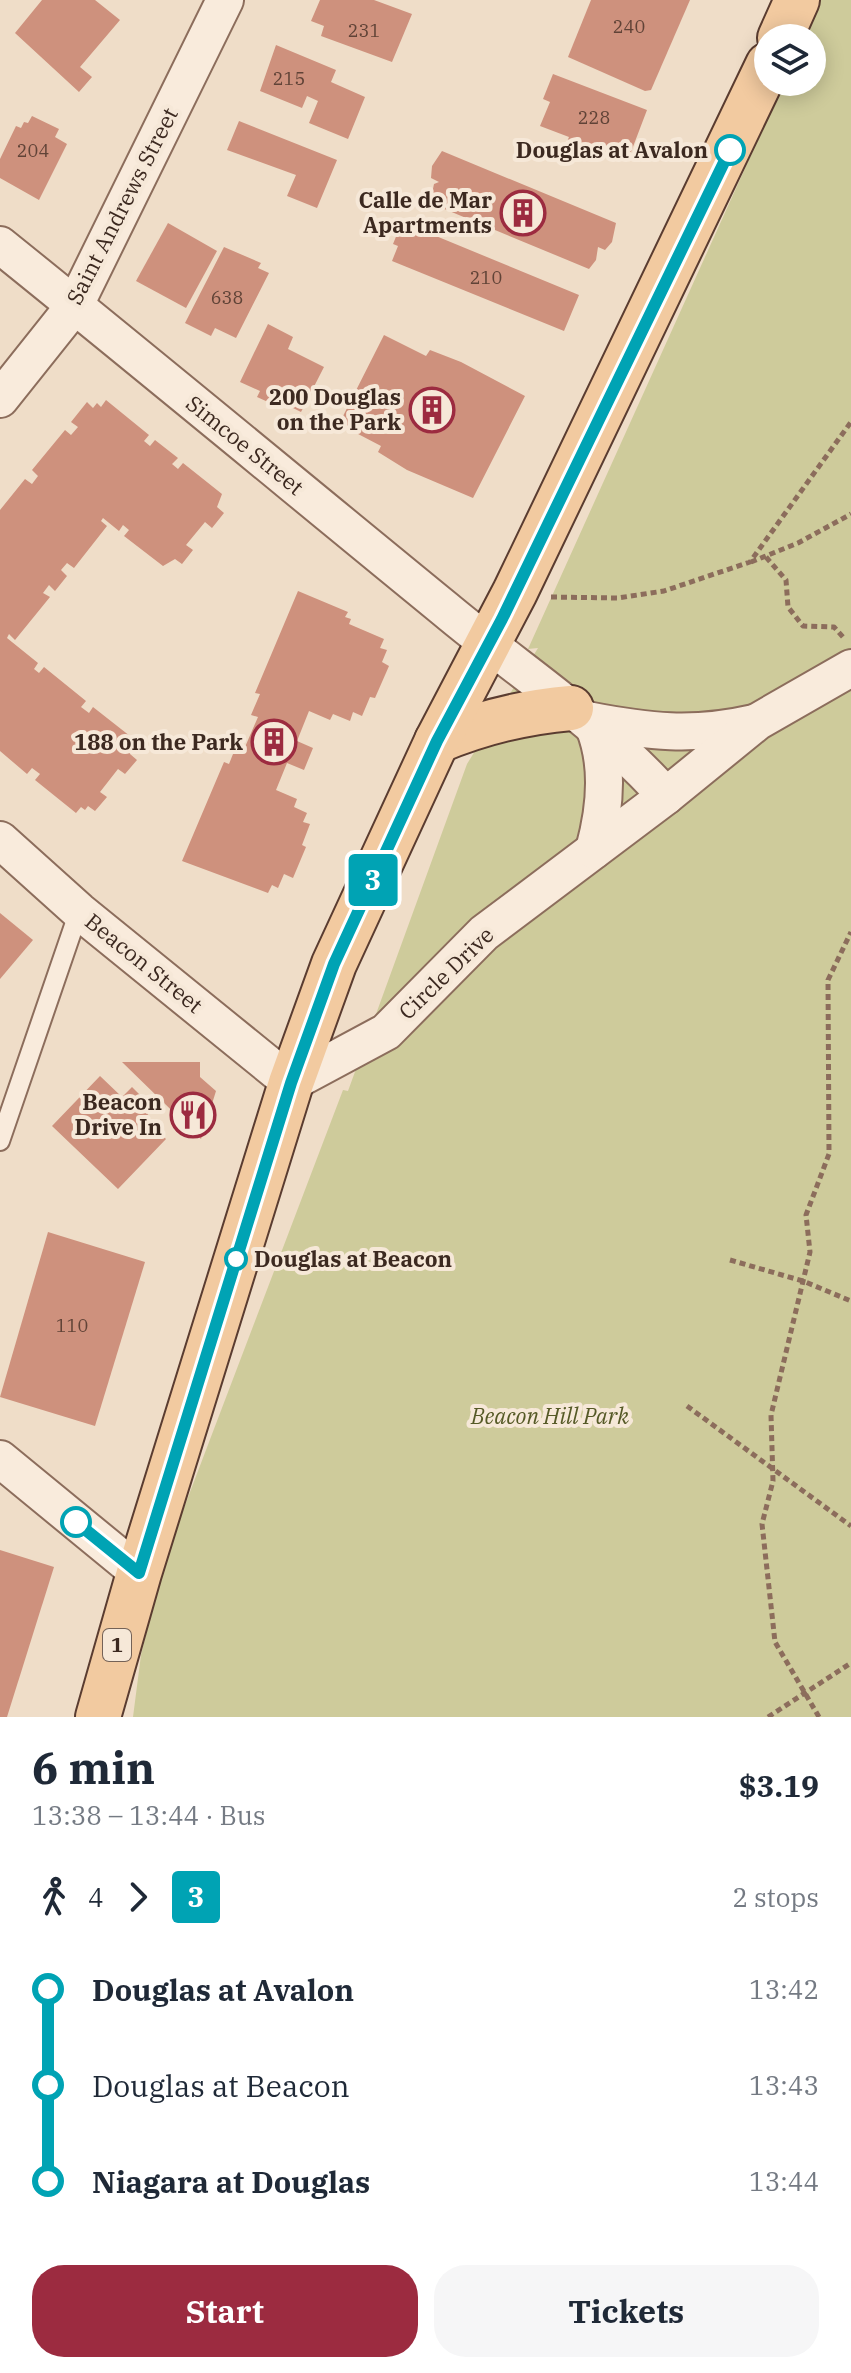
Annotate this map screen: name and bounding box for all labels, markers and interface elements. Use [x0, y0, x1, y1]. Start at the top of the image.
house number: 240 [613, 15, 645, 38]
house number: 231 [348, 19, 380, 42]
map controls [754, 24, 826, 96]
button: layers [754, 24, 826, 96]
house number: 215 [273, 67, 305, 90]
street label: Saint Andrews Street [59, 102, 184, 309]
house number: 228 [578, 106, 610, 129]
place label: Douglas at Avalon [516, 135, 708, 164]
marker: Douglas at Avalon [715, 135, 745, 165]
house number: 204 [17, 139, 49, 162]
place label: Calle de Mar Apartments [359, 185, 492, 239]
building icon: Calle de Mar Apartments [499, 189, 547, 237]
house number: 210 [470, 266, 502, 289]
house number: 638 [211, 286, 243, 309]
place label: 200 Douglas on the Park [269, 382, 401, 436]
building icon: 200 Douglas on the Park [408, 386, 456, 434]
street label: Simcoe Street [181, 388, 310, 501]
building icon: 188 on the Park [250, 718, 298, 766]
place label: 188 on the Park [74, 727, 243, 756]
line badge: 3 [347, 854, 399, 906]
text: 3 [365, 861, 381, 898]
street label: Beacon Street [80, 906, 209, 1019]
street label: Circle Drive [392, 920, 499, 1025]
place label: Beacon Drive In [75, 1087, 162, 1141]
restaurant icon: Beacon Drive In [169, 1091, 217, 1139]
place label: Douglas at Beacon [254, 1244, 452, 1273]
marker: Douglas at Beacon [225, 1248, 247, 1270]
house number: 110 [56, 1314, 88, 1337]
park label: Beacon Hill Park [470, 1401, 629, 1430]
unlabelled marker [61, 1507, 91, 1537]
road number: 1 [103, 1629, 131, 1661]
text: 6 min [32, 1739, 155, 1796]
text: $3.19 [739, 1766, 819, 1805]
text: 13:38 – 13:44 · Bus [32, 1798, 266, 1832]
icon: walk [32, 1875, 76, 1919]
icon: forward [116, 1875, 160, 1919]
text: 3 [188, 1878, 204, 1915]
text: 4 [88, 1880, 104, 1914]
text: 2 stops [732, 1880, 819, 1914]
text: Douglas at Avalon [92, 1970, 354, 2009]
text: 13:42 [749, 1972, 819, 2006]
text: Douglas at Beacon [92, 2066, 350, 2105]
text: 13:43 [749, 2068, 819, 2102]
text: Niagara at Douglas [92, 2162, 370, 2201]
text: 13:44 [749, 2164, 819, 2198]
button: Start [32, 2265, 418, 2357]
button: Tickets [434, 2265, 819, 2357]

